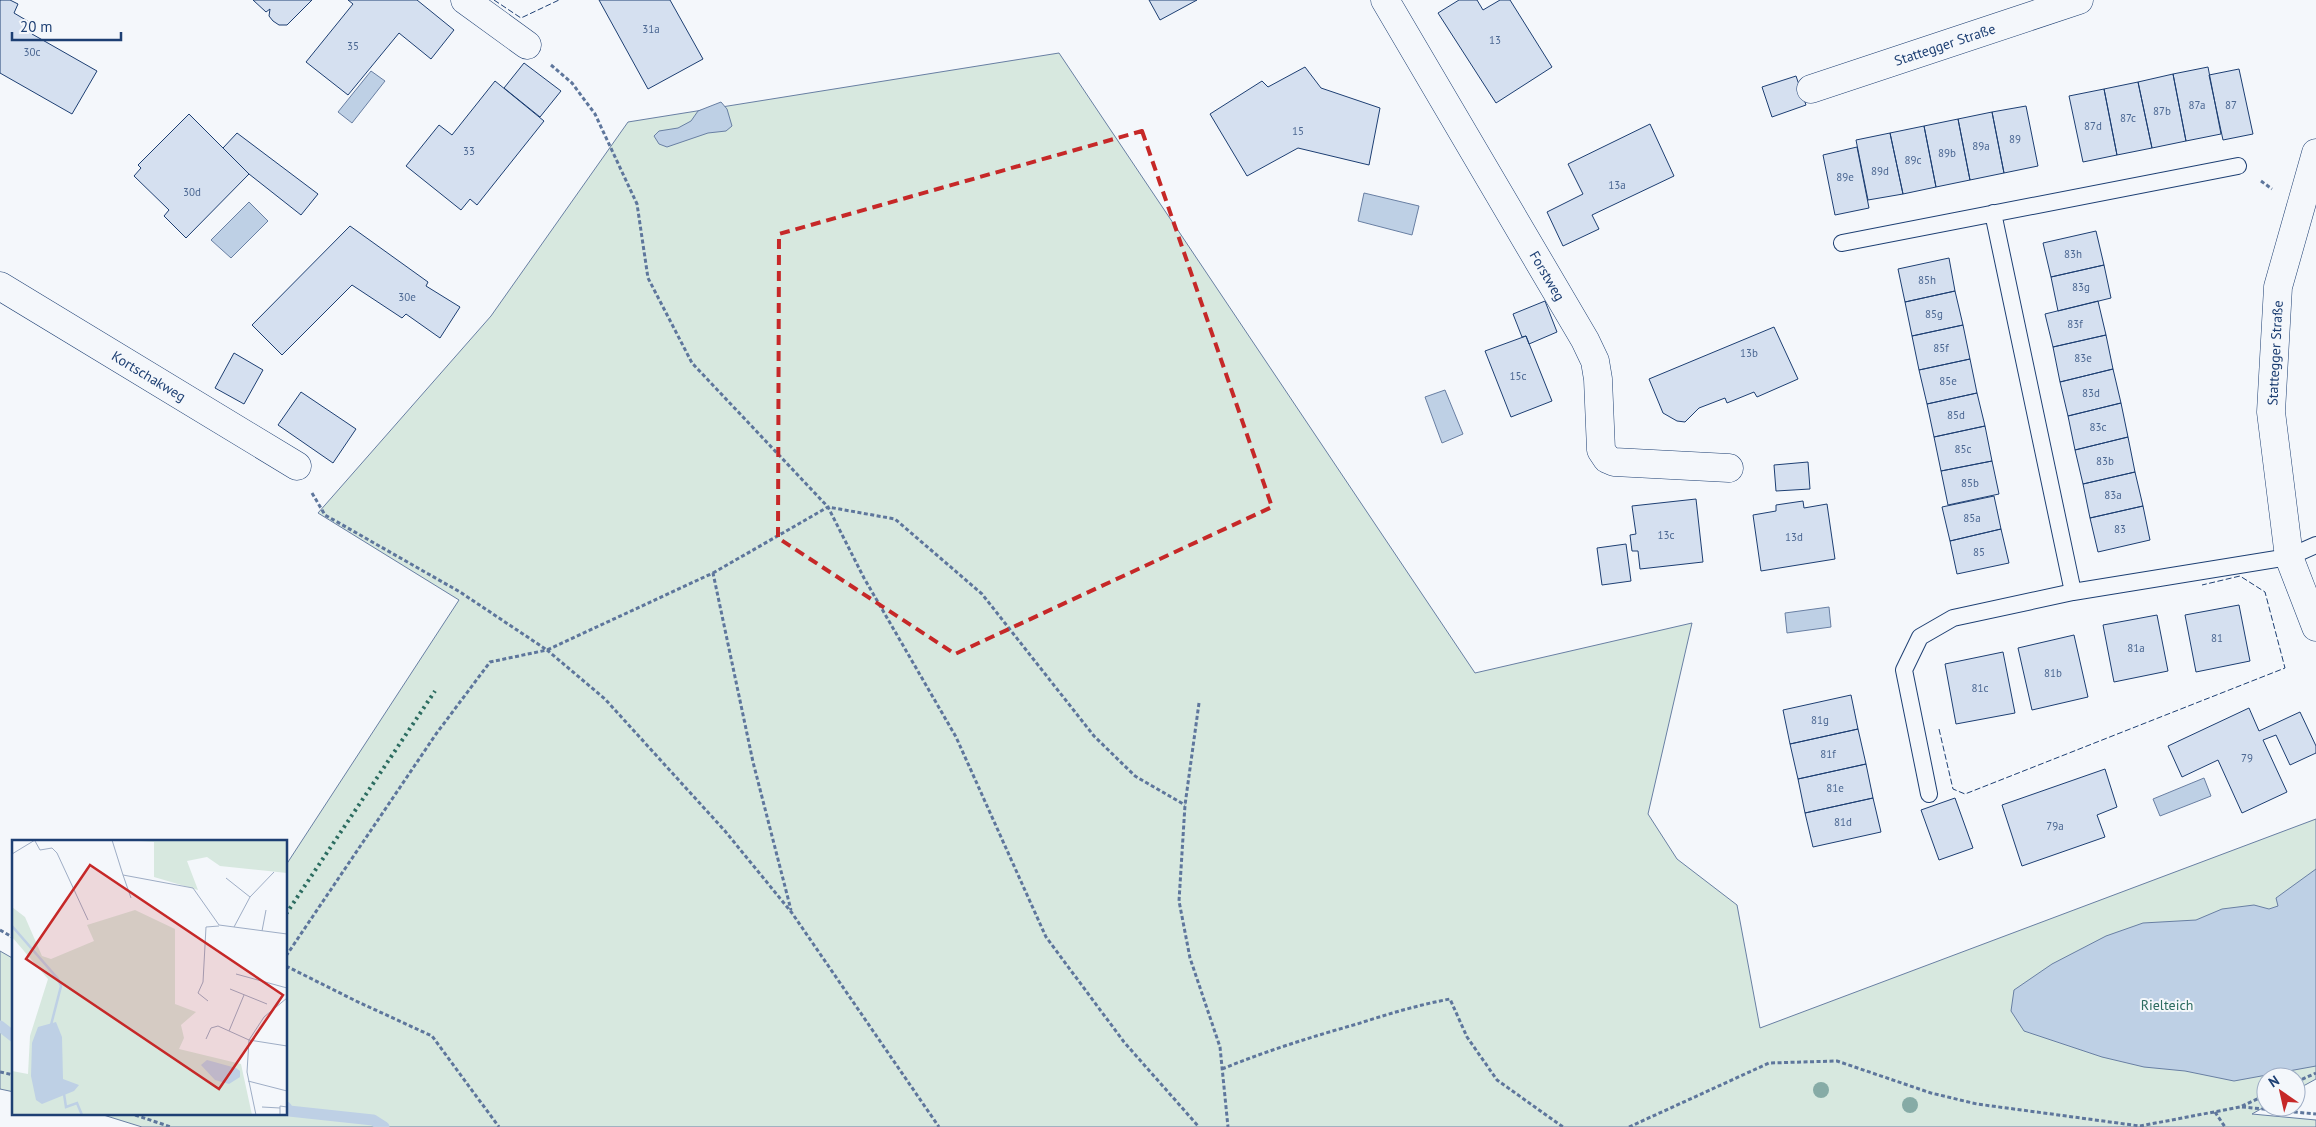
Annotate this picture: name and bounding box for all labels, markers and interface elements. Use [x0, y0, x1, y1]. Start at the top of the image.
scale bar [12, 10, 121, 42]
text: 20 m [20, 17, 53, 36]
street label: Stattegger Straße [1892, 19, 1998, 70]
house number: 31a [642, 22, 660, 36]
house number: 13 [1489, 33, 1501, 47]
house number: 35 [347, 39, 359, 53]
house number: 30c [24, 45, 41, 59]
house number: 87a [2189, 98, 2205, 112]
house number: 87 [2225, 98, 2237, 112]
house number: 87b [2153, 104, 2171, 118]
house number: 87c [2120, 111, 2136, 125]
house number: 87d [2084, 119, 2102, 133]
house number: 15 [1292, 124, 1304, 138]
house number: 89 [2009, 132, 2021, 146]
house number: 89a [1972, 139, 1990, 153]
house number: 33 [463, 144, 475, 158]
house number: 89b [1938, 146, 1956, 160]
house number: 89c [1905, 153, 1922, 167]
house number: 89d [1871, 164, 1889, 178]
house number: 89e [1836, 170, 1854, 184]
house number: 13a [1608, 178, 1626, 192]
house number: 30d [183, 185, 201, 199]
house number: 83h [2064, 247, 2082, 261]
street label: Forstweg [1526, 248, 1569, 304]
house number: 85h [1918, 273, 1936, 287]
house number: 83g [2072, 280, 2090, 294]
house number: 30e [398, 290, 416, 304]
street label: Stattegger Straße [2263, 300, 2287, 406]
house number: 85g [1925, 307, 1943, 321]
house number: 83f [2067, 317, 2083, 331]
house number: 85f [1933, 341, 1949, 355]
house number: 13b [1740, 346, 1758, 360]
street label: Kortschakweg [108, 347, 189, 406]
house number: 83e [2074, 351, 2092, 365]
house number: 15c [1510, 369, 1527, 383]
house number: 85e [1939, 374, 1957, 388]
house number: 83d [2082, 386, 2100, 400]
house number: 85d [1947, 408, 1965, 422]
house number: 83c [2090, 420, 2107, 434]
house number: 85c [1955, 442, 1972, 456]
house number: 83b [2096, 454, 2114, 468]
house number: 85b [1961, 476, 1979, 490]
house number: 83a [2104, 488, 2122, 502]
house number: 85a [1963, 511, 1981, 525]
house number: 83 [2114, 522, 2126, 536]
house number: 13c [1658, 528, 1675, 542]
house number: 13d [1785, 530, 1803, 544]
house number: 85 [1973, 545, 1985, 559]
house number: 81 [2211, 631, 2223, 645]
house number: 81a [2127, 641, 2145, 655]
house number: 81b [2044, 666, 2062, 680]
house number: 81c [1972, 681, 1989, 695]
house number: 81g [1811, 713, 1829, 727]
house number: 81f [1820, 747, 1836, 761]
house number: 79 [2241, 751, 2253, 765]
house number: 81e [1826, 781, 1844, 795]
house number: 81d [1834, 815, 1852, 829]
house number: 79a [2046, 819, 2064, 833]
inset map [12, 840, 288, 1114]
park label: Rielteich [2141, 996, 2193, 1014]
north arrow [2256, 1067, 2306, 1117]
text: N [2265, 1071, 2283, 1091]

